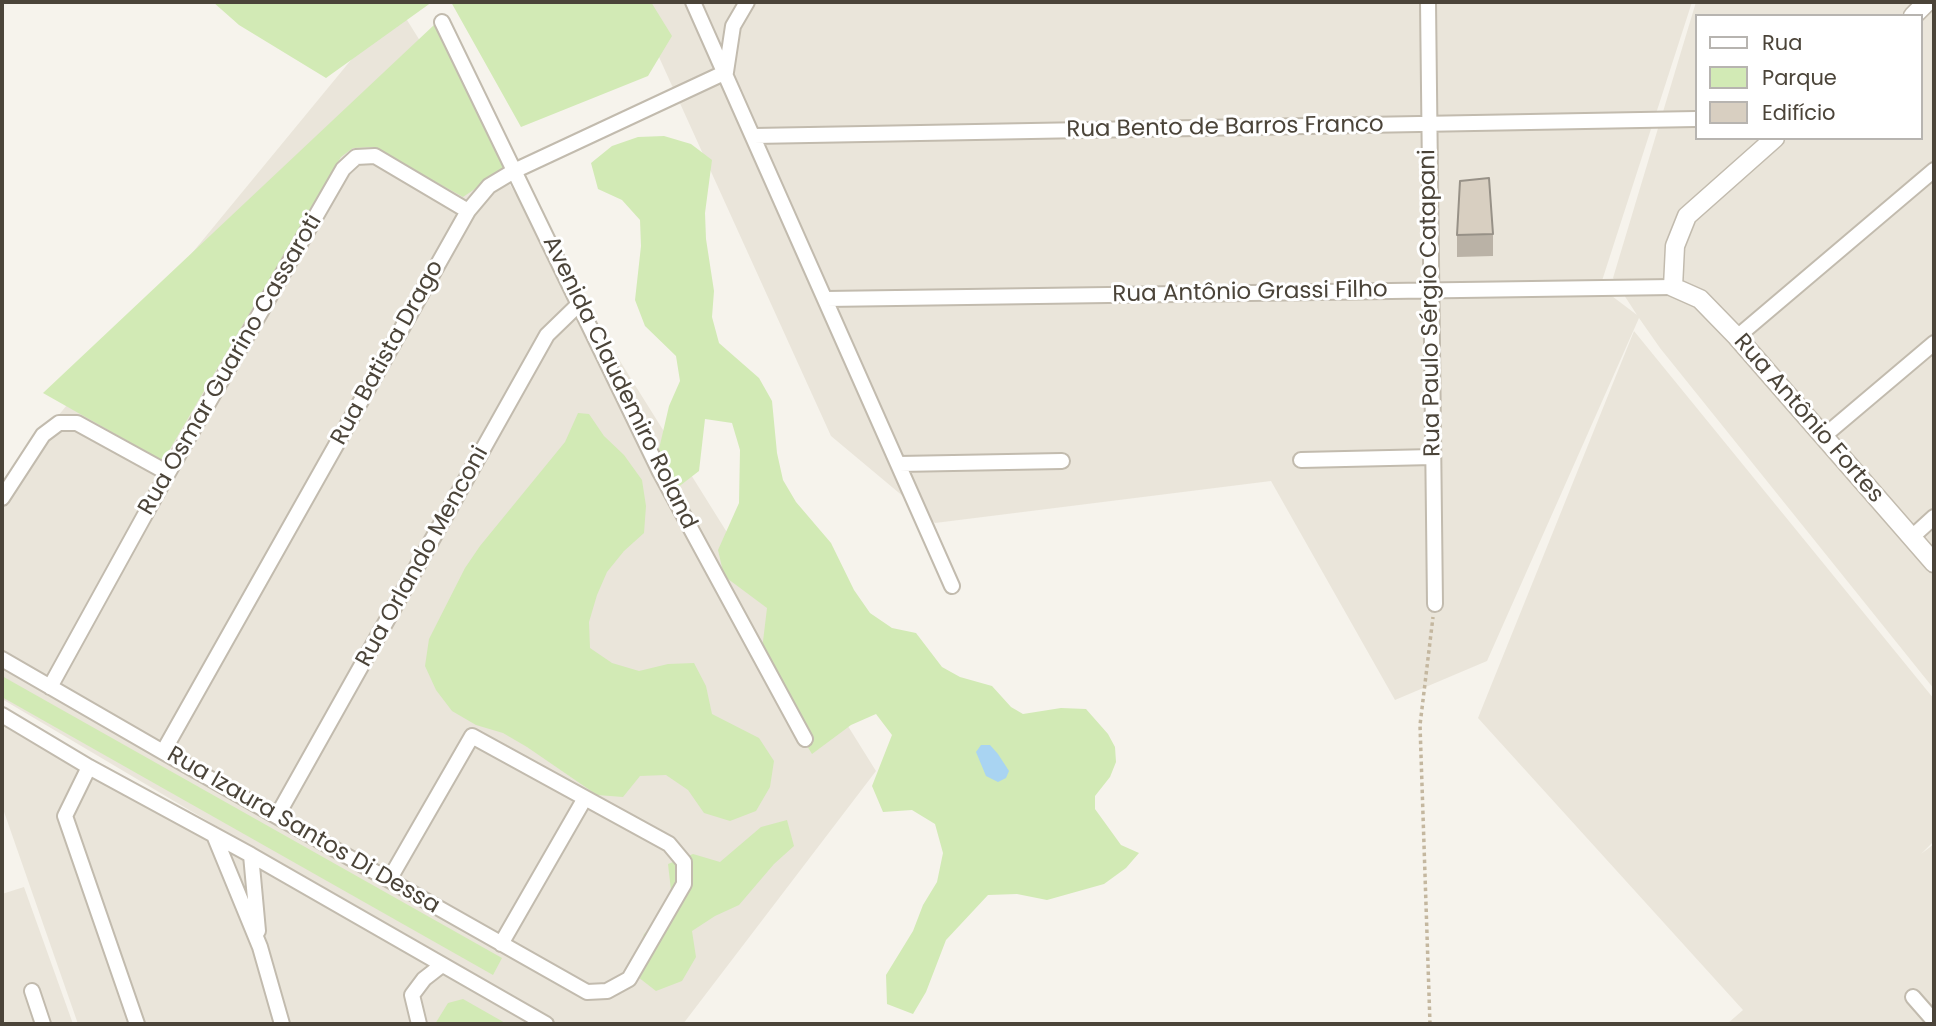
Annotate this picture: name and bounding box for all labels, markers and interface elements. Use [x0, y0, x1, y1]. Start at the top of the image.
legend [1694, 14, 1922, 140]
text: Rua [1762, 28, 1802, 57]
text: Parque [1762, 63, 1837, 92]
text: Edifício [1762, 98, 1836, 127]
street label: Rua Bento de Barros Franco [1066, 111, 1384, 145]
street label: Rua Paulo Sérgio Catapani [1415, 149, 1447, 457]
street label: Rua Osmar Guarino Cassaroti [133, 210, 329, 520]
street label: Avenida Claudemiro Roland [536, 232, 702, 534]
street label: Rua Batista Drago [326, 256, 450, 450]
street label: Rua Antônio Grassi Filho [1112, 277, 1388, 309]
street label: Rua Antônio Fortes [1727, 329, 1889, 509]
street label: Rua Orlando Menconi [351, 442, 495, 672]
street label: Rua Izaura Santos Di Dessa [162, 741, 444, 921]

